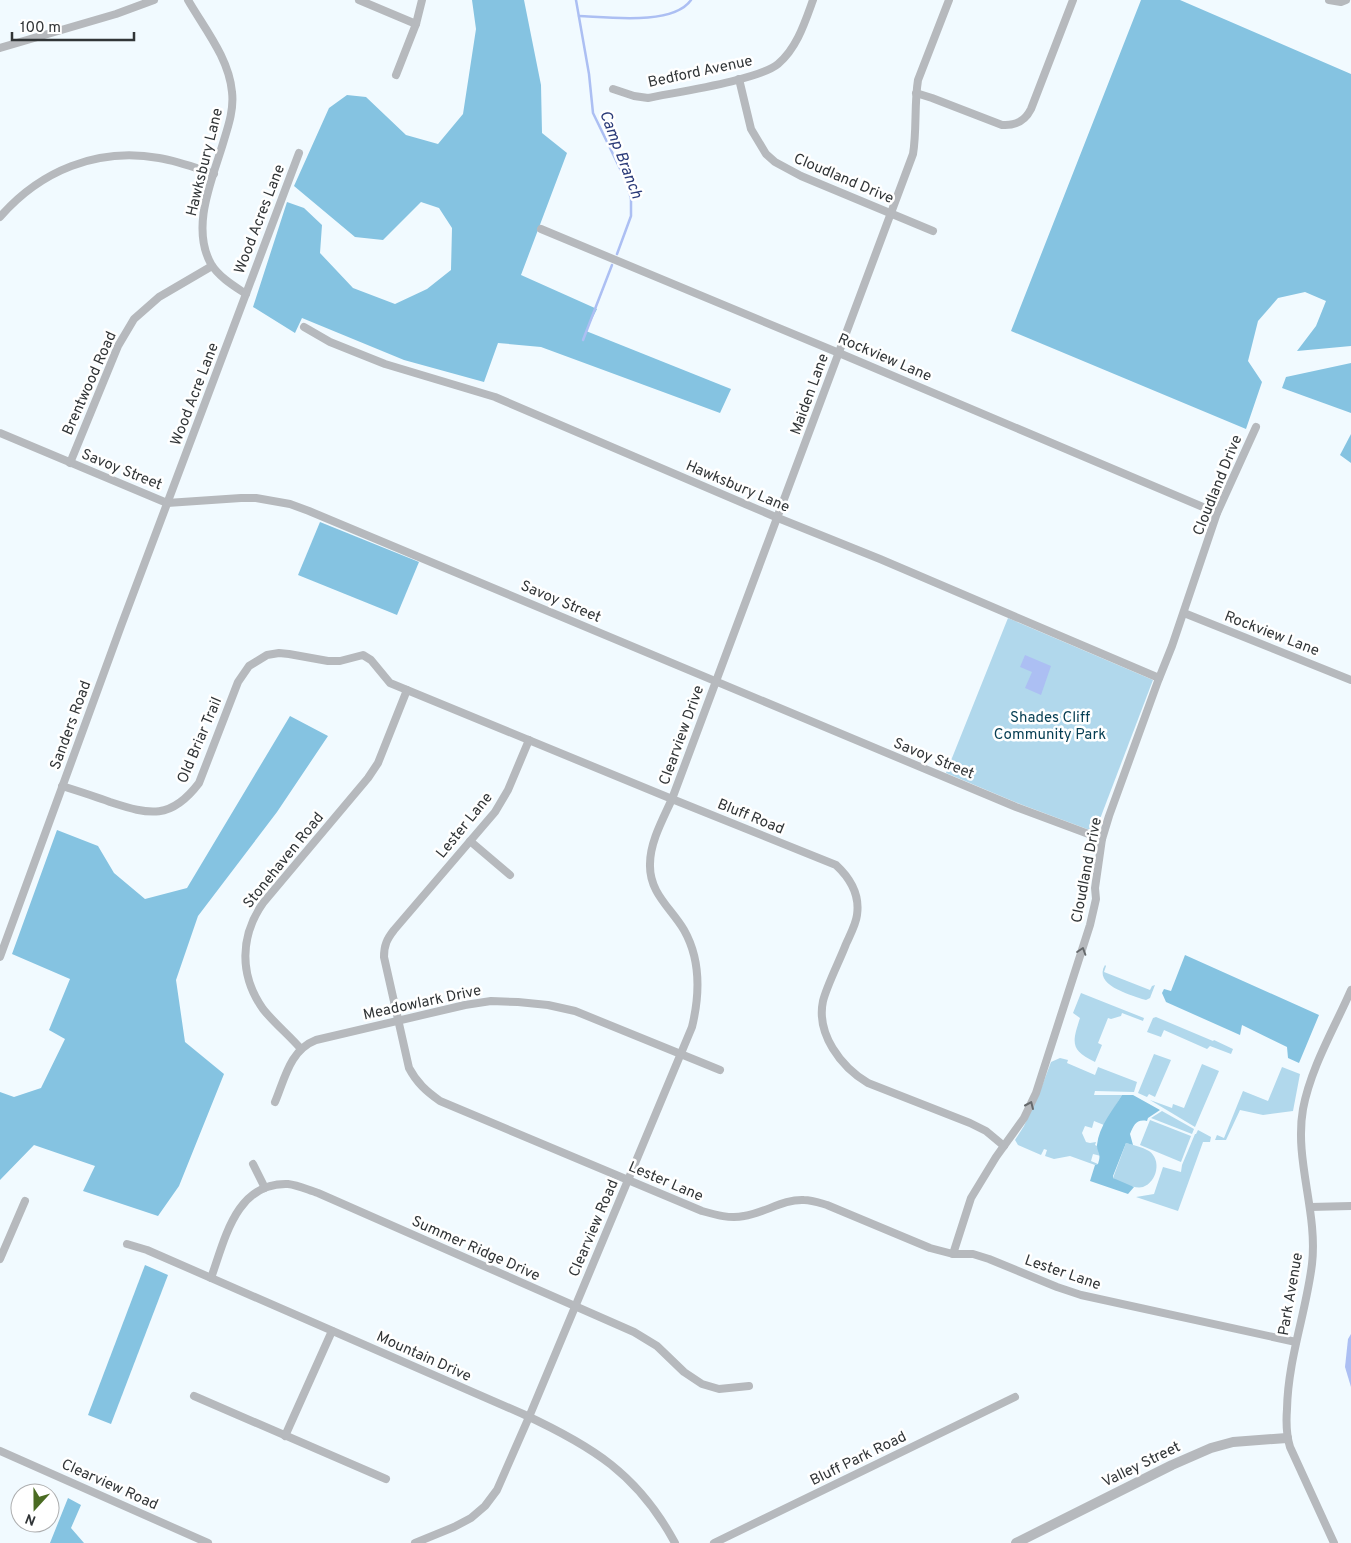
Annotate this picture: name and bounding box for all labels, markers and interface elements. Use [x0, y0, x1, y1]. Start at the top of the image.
scale bar [12, 10, 135, 42]
text: 100 m [20, 19, 61, 38]
street label: Bedford Avenue [646, 52, 754, 93]
street label: Hawksbury Lane [183, 106, 228, 218]
water label: Camp Branch [594, 108, 646, 202]
street label: Cloudland Drive [790, 150, 896, 209]
street label: Wood Acres Lane [231, 162, 290, 277]
street label: Brentwood Road [59, 329, 122, 438]
street label: Rockview Lane [835, 330, 934, 387]
street label: Wood Acre Lane [167, 340, 224, 449]
street label: Maiden Lane [787, 351, 834, 438]
street label: Cloudland Drive [1190, 432, 1247, 539]
street label: Savoy Street [78, 446, 165, 495]
street label: Hawksbury Lane [683, 457, 792, 518]
street label: Savoy Street [517, 577, 603, 628]
street label: Rockview Lane [1221, 608, 1322, 661]
street label: Sanders Road [47, 678, 96, 773]
street label: Clearview Drive [656, 683, 709, 788]
street label: Old Briar Trail [174, 695, 227, 787]
park label: Shades Cliff Community Park [994, 709, 1106, 745]
street label: Savoy Street [890, 735, 977, 784]
street label: Lester Lane [433, 789, 498, 863]
street label: Bluff Road [714, 795, 787, 839]
street label: Stonehaven Road [240, 809, 329, 913]
street label: Cloudland Drive [1068, 816, 1107, 925]
one-way arrow [1076, 947, 1086, 955]
street label: Meadowlark Drive [361, 982, 483, 1025]
one-way arrow [1024, 1101, 1035, 1110]
street label: Lester Lane [625, 1158, 706, 1207]
street label: Clearview Road [565, 1177, 623, 1280]
street label: Summer Ridge Drive [408, 1212, 543, 1286]
street label: Lester Lane [1022, 1251, 1103, 1295]
street label: Park Avenue [1275, 1251, 1308, 1337]
street label: Mountain Drive [373, 1328, 474, 1387]
street label: Bluff Park Road [807, 1428, 910, 1491]
street label: Valley Street [1099, 1438, 1184, 1493]
street label: Clearview Road [58, 1456, 161, 1515]
north arrow [10, 1483, 60, 1533]
text: N [23, 1509, 39, 1528]

